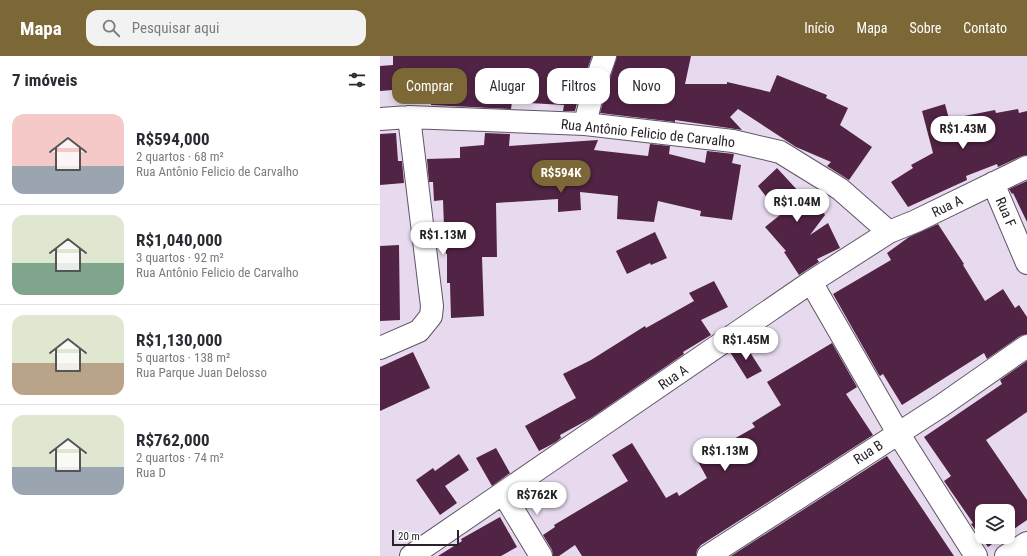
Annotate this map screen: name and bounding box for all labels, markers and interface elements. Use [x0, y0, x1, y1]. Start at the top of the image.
search box [86, 10, 366, 46]
text: Mapa [20, 17, 62, 40]
icon: search [100, 17, 122, 39]
text: Pesquisar aqui [132, 19, 219, 37]
text: Início [804, 20, 835, 36]
text: Mapa [857, 20, 887, 36]
text: Sobre [909, 20, 941, 36]
text: Contato [963, 20, 1007, 36]
chip: Comprar [392, 68, 467, 104]
chip: Alugar [475, 68, 539, 104]
chip: Filtros [547, 68, 610, 104]
chip: Novo [618, 68, 675, 104]
icon: filters [346, 69, 368, 91]
text: 7 imóveis [12, 70, 77, 90]
street label: Rua Antônio Felicio de Carvalho [560, 116, 736, 150]
pin: R$1.43M [926, 116, 1000, 150]
text: R$1.43M [939, 121, 987, 136]
text: R$594,000 [136, 129, 210, 149]
icon: home [44, 130, 92, 178]
text: 2 quartos · 68 m² [136, 149, 224, 164]
pin: R$594K [528, 160, 594, 194]
text: Rua Antônio Felicio de Carvalho [136, 164, 299, 179]
text: R$594K [541, 165, 581, 180]
pin: R$1.04M [760, 189, 834, 223]
street label: Rua A [929, 192, 965, 220]
text: R$1.04M [773, 194, 821, 209]
street label: Rua F [993, 195, 1019, 230]
pin: R$1.13M [406, 222, 480, 256]
text: R$1.13M [419, 227, 467, 242]
text: R$1,040,000 [136, 230, 222, 250]
icon: home [44, 231, 92, 279]
text: 3 quartos · 92 m² [136, 250, 224, 265]
text: Rua Antônio Felicio de Carvalho [136, 265, 299, 280]
pin: R$1.45M [709, 327, 783, 361]
text: R$1,130,000 [136, 330, 222, 350]
icon: home [44, 331, 92, 379]
text: R$1.45M [722, 332, 770, 347]
text: 5 quartos · 138 m² [136, 350, 230, 365]
street label: Rua A [655, 361, 691, 393]
text: Rua Parque Juan Delosso [136, 365, 267, 380]
text: R$762,000 [136, 430, 210, 450]
icon: home [44, 431, 92, 479]
street label: Rua B [850, 437, 886, 467]
pin: R$1.13M [688, 438, 762, 472]
text: R$1.13M [701, 443, 749, 458]
text: 2 quartos · 74 m² [136, 450, 224, 465]
text: Rua D [136, 465, 166, 480]
pin: R$762K [504, 482, 570, 516]
text: R$762K [517, 487, 557, 502]
map controls [975, 504, 1015, 544]
button: layers [975, 504, 1015, 544]
scale bar [392, 528, 459, 547]
text: 20 m [398, 530, 420, 543]

